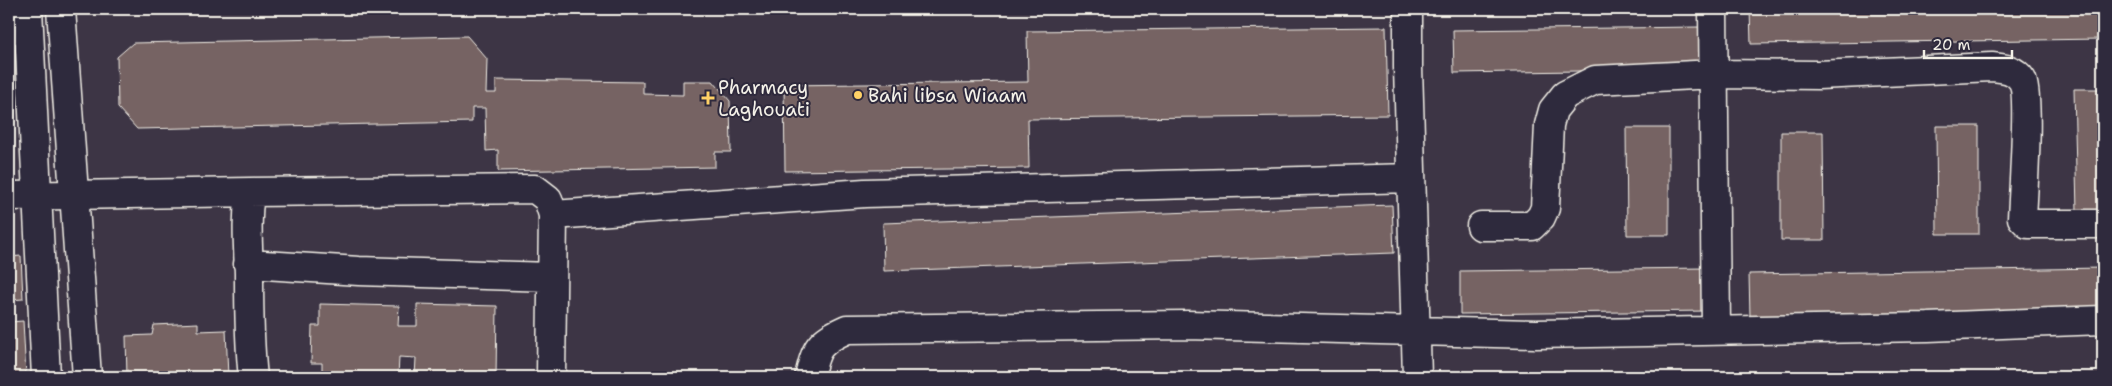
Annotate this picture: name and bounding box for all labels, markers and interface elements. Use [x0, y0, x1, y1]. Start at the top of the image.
scale bar [1924, 28, 2012, 60]
text: 20 m [1932, 35, 1971, 55]
place label: Pharmacy Laghouati [718, 75, 810, 122]
place label: Bahi libsa Wiaam [868, 83, 1027, 108]
marker: Bahi libsa Wiaam [852, 89, 864, 101]
marker: Pharmacy Laghouati [702, 92, 714, 104]

